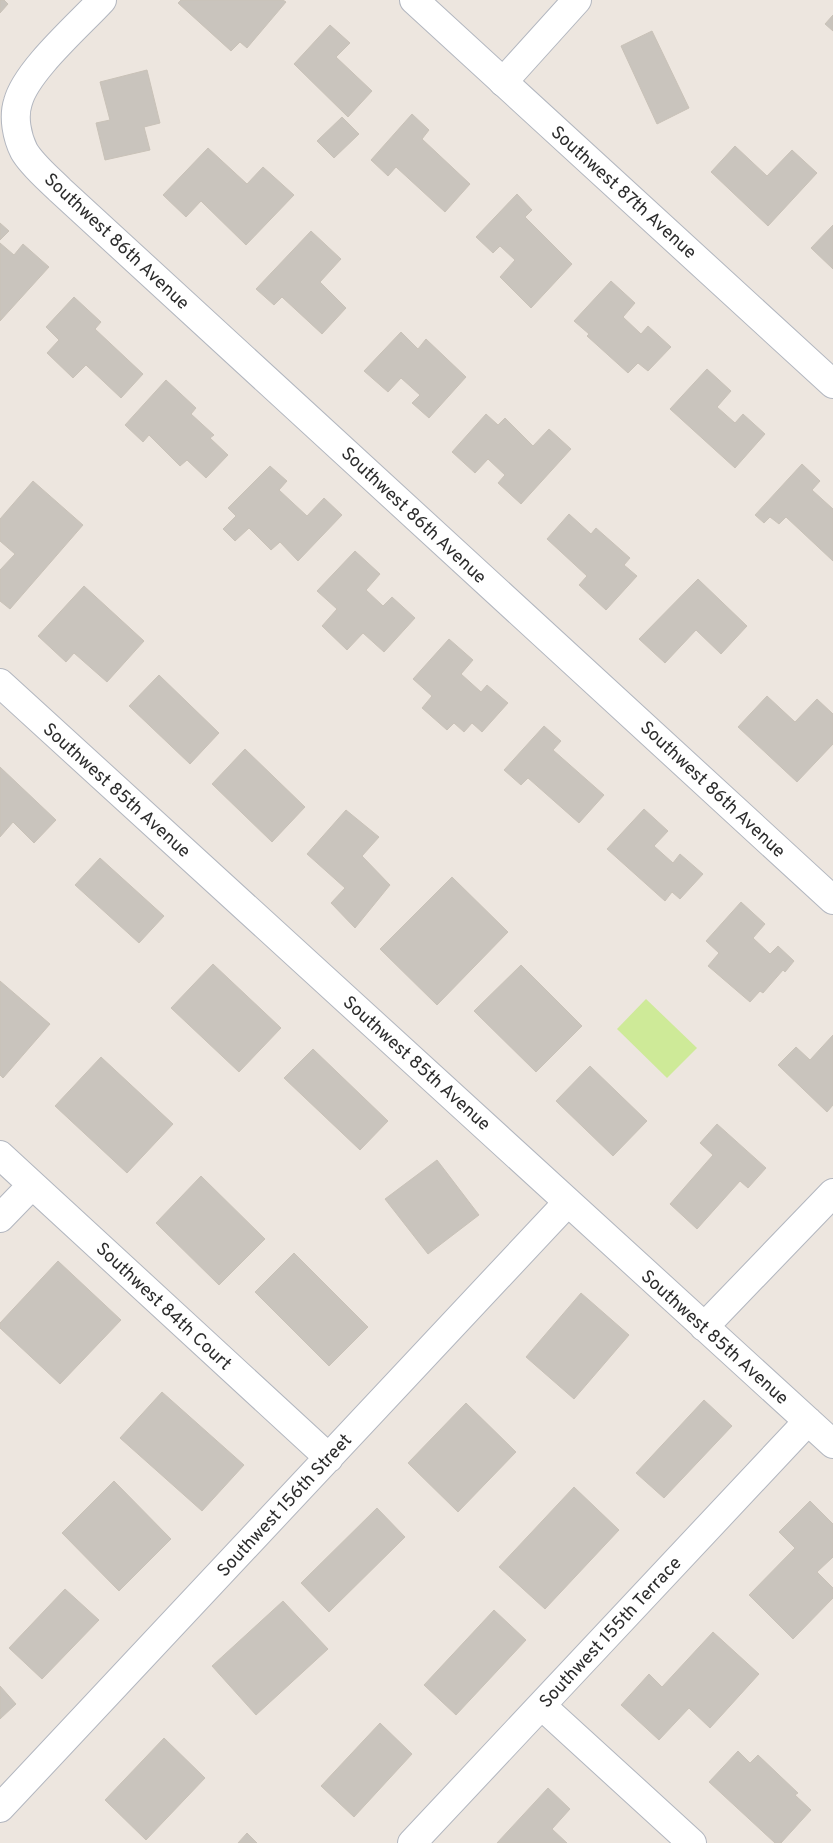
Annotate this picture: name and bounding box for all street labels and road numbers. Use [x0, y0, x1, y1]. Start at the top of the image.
street label: Southwest 87th Avenue [545, 122, 701, 265]
street label: Southwest 86th Avenue [38, 169, 193, 315]
street label: Southwest 86th Avenue [335, 443, 490, 589]
street label: Southwest 86th Avenue [634, 717, 789, 863]
street label: Southwest 85th Avenue [37, 719, 195, 864]
street label: Southwest 85th Avenue [337, 992, 495, 1137]
street label: Southwest 84th Court [90, 1238, 236, 1376]
street label: Southwest 85th Avenue [635, 1266, 793, 1411]
street label: Southwest 156th Street [213, 1430, 357, 1582]
street label: Southwest 155th Terrace [535, 1553, 687, 1713]

